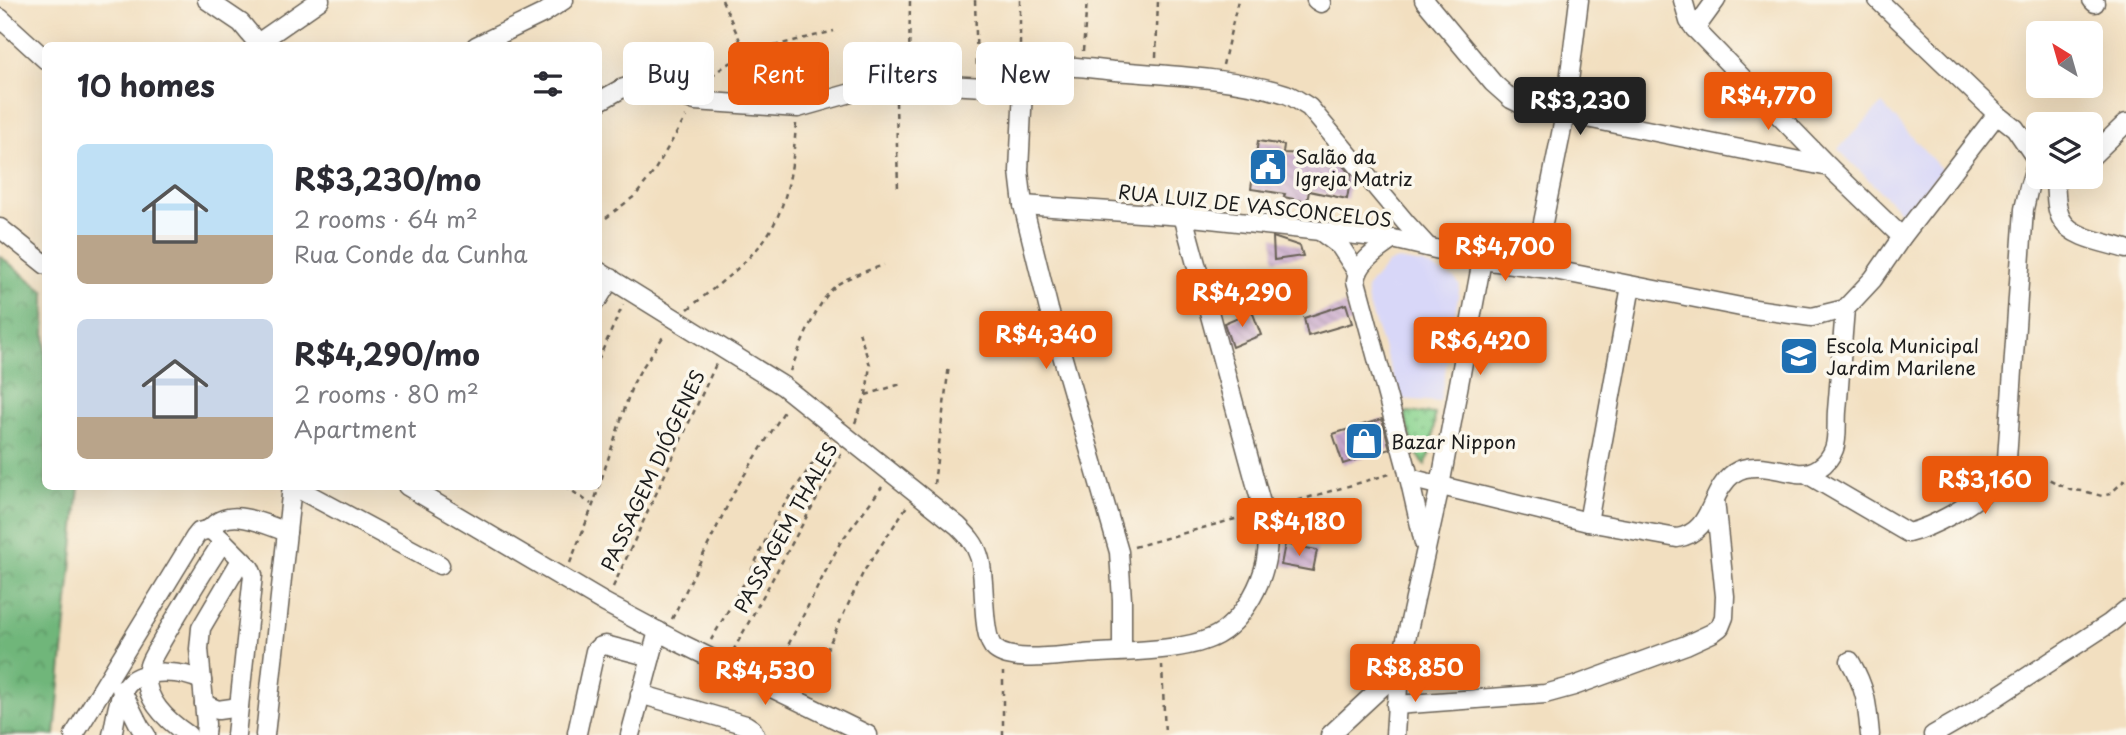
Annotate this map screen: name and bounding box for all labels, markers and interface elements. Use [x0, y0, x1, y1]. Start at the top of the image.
north arrow [2026, 21, 2104, 98]
map controls [2026, 21, 2103, 189]
chip: Buy [623, 42, 714, 105]
chip: Rent [728, 42, 829, 105]
chip: Filters [843, 42, 962, 105]
chip: New [976, 42, 1074, 105]
text: 10 homes [77, 62, 215, 107]
icon: filters [529, 65, 567, 103]
pin: R$4,770 [1703, 72, 1833, 132]
text: R$4,770 [1720, 77, 1816, 112]
pin: R$3,230 [1515, 78, 1645, 137]
text: R$3,230 [1530, 82, 1630, 117]
button: layers [2026, 112, 2103, 189]
place label: Salão da Igreja Matriz [1295, 142, 1412, 192]
public building icon: Salão da Igreja Matriz [1247, 146, 1289, 188]
text: R$3,230/mo [294, 156, 481, 201]
icon: home [133, 172, 217, 256]
street label: RUA LUIZ DE VASCONCELOS [1117, 177, 1393, 233]
text: 2 rooms · 64 m² [294, 201, 478, 236]
pin: R$4,700 [1440, 224, 1570, 283]
text: R$4,700 [1455, 228, 1555, 263]
text: Rua Conde da Cunha [294, 236, 528, 271]
pin: R$4,290 [1177, 270, 1307, 329]
text: R$4,290 [1192, 274, 1292, 309]
pin: R$4,340 [981, 312, 1111, 371]
text: R$4,340 [995, 316, 1097, 351]
pin: R$6,420 [1415, 318, 1545, 377]
text: R$6,420 [1430, 322, 1530, 357]
text: R$4,290/mo [294, 331, 480, 376]
place label: Escola Municipal Jardim Marilene [1826, 331, 1979, 381]
school or university icon: Escola Municipal Jardim Marilene [1778, 335, 1820, 377]
icon: home [133, 347, 217, 431]
street label: PASSAGEM DIÓGENES [593, 365, 711, 575]
text: 2 rooms · 80 m² [294, 376, 479, 411]
text: Apartment [294, 411, 417, 446]
shop icon: Bazar Nippon [1343, 420, 1385, 462]
place label: Bazar Nippon [1391, 427, 1516, 455]
street label: PASSAGEM THALES [726, 437, 844, 617]
pin: R$3,160 [1920, 456, 2050, 516]
text: R$3,160 [1938, 461, 2032, 496]
pin: R$4,180 [1234, 498, 1364, 558]
text: R$4,180 [1253, 503, 1345, 538]
pin: R$8,850 [1350, 644, 1480, 704]
pin: R$4,530 [700, 648, 830, 707]
text: R$8,850 [1366, 649, 1464, 684]
text: R$4,530 [715, 652, 815, 687]

